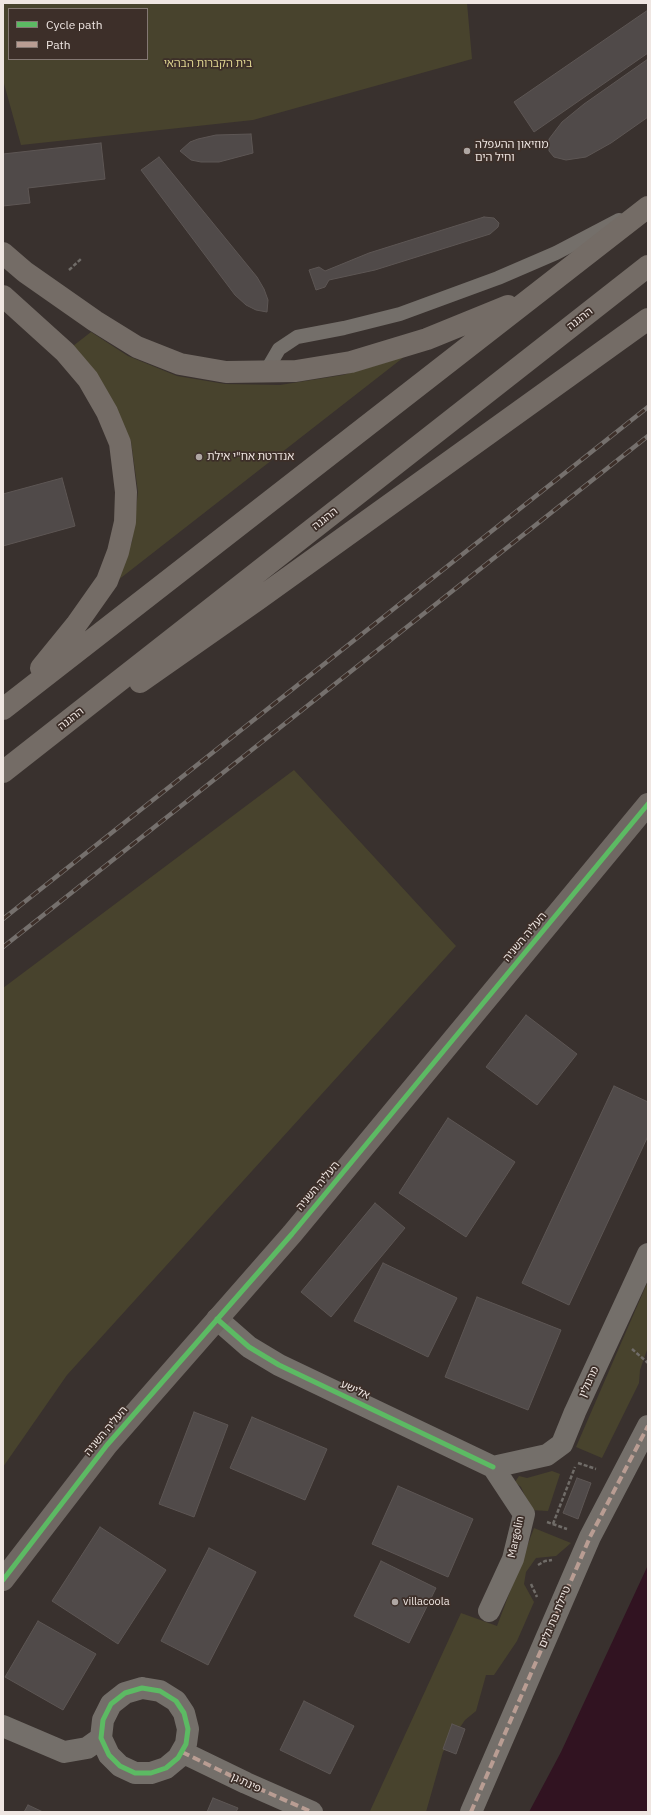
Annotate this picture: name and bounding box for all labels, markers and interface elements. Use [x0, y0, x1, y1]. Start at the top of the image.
legend [8, 8, 148, 60]
text: Cycle path [46, 17, 103, 32]
text: Path [46, 37, 71, 52]
park label: בית הקברות הבהאי [164, 57, 252, 71]
place label: מוזיאון ההעפלה וחיל הים [475, 138, 548, 164]
marker: מוזיאון ההעפלה וחיל הים [462, 146, 472, 156]
street label: ההגנה [565, 305, 595, 333]
place label: אנדרטת אח"י אילת [207, 450, 294, 464]
marker: אנדרטת אח"י אילת [194, 452, 204, 462]
street label: ההגנה [310, 505, 340, 533]
street label: ההגנה [56, 705, 86, 733]
street label: העליה השניה [500, 910, 550, 964]
street label: העליה השניה [293, 1159, 343, 1213]
street label: מרגולין [576, 1364, 602, 1400]
street label: אלישע [338, 1378, 372, 1402]
street label: העליה השניה [81, 1404, 131, 1458]
street label: Margolin [505, 1515, 527, 1559]
street label: טיילת בת גלים [536, 1584, 574, 1650]
place label: villacoola [403, 1595, 450, 1609]
marker: villacoola [390, 1597, 400, 1607]
street label: פינת גן [229, 1770, 263, 1796]

